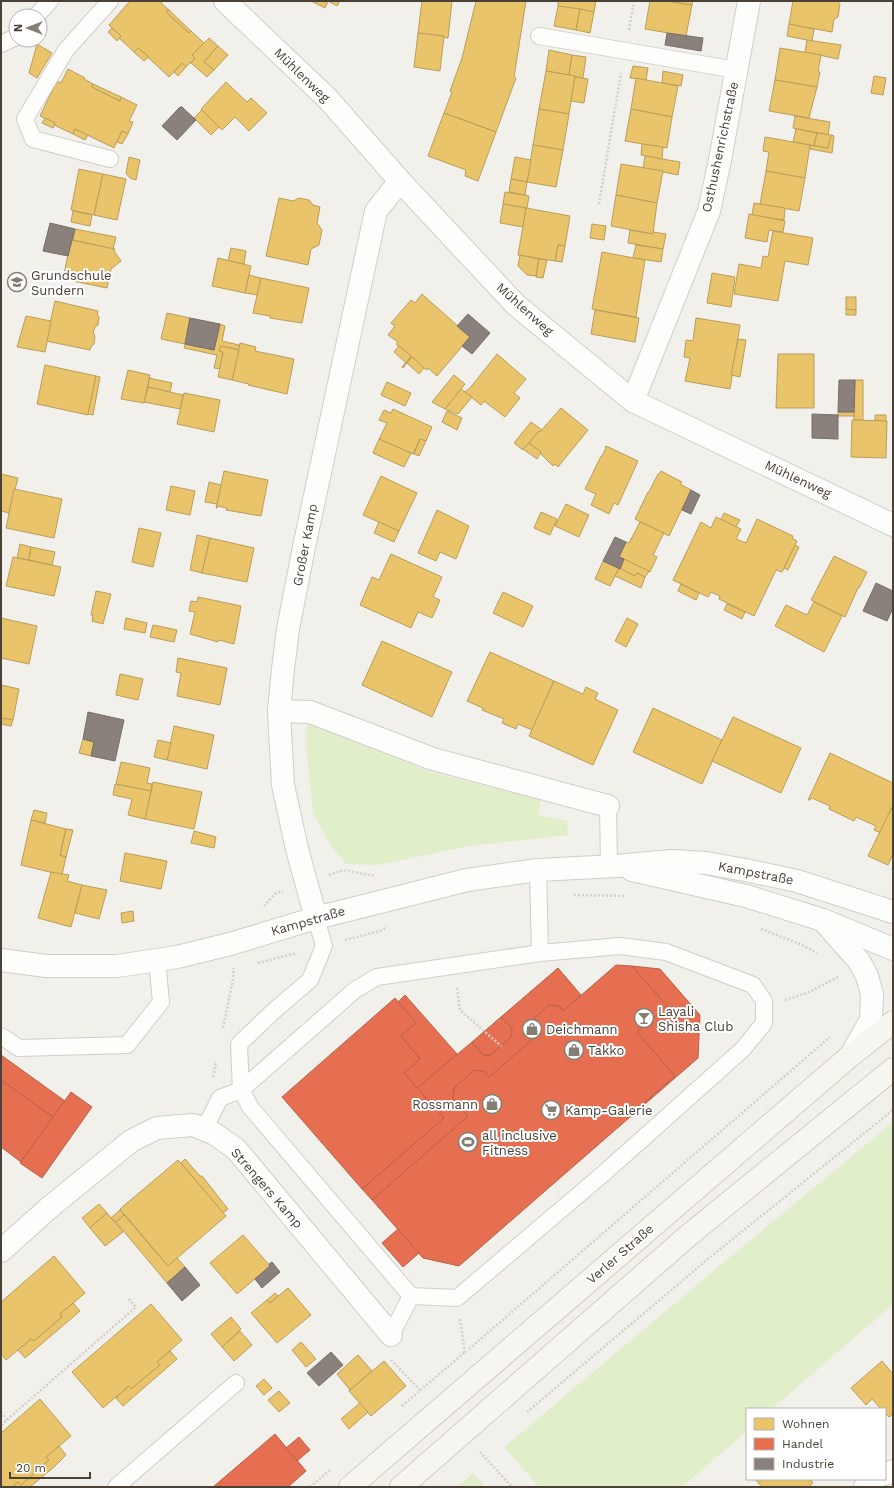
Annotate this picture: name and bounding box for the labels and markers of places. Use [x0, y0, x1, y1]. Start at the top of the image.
place label: Grundschule Sundern [31, 268, 112, 298]
school or university icon: Grundschule Sundern [6, 271, 28, 293]
place label: Layali Shisha Club [658, 1004, 733, 1034]
bar icon: Layali Shisha Club [633, 1007, 655, 1029]
shop icon: Deichmann [521, 1018, 543, 1040]
place label: Deichmann [546, 1022, 618, 1037]
shop icon: Takko [563, 1039, 585, 1061]
place label: Takko [588, 1043, 624, 1058]
shop icon: Rossmann [481, 1093, 503, 1115]
place label: Rossmann [412, 1097, 478, 1112]
supermarket icon: Kamp-Galerie [540, 1099, 562, 1121]
place label: Kamp-Galerie [565, 1103, 652, 1118]
place label: all inclusive Fitness [482, 1128, 557, 1158]
sports icon: all inclusive Fitness [457, 1131, 479, 1153]

